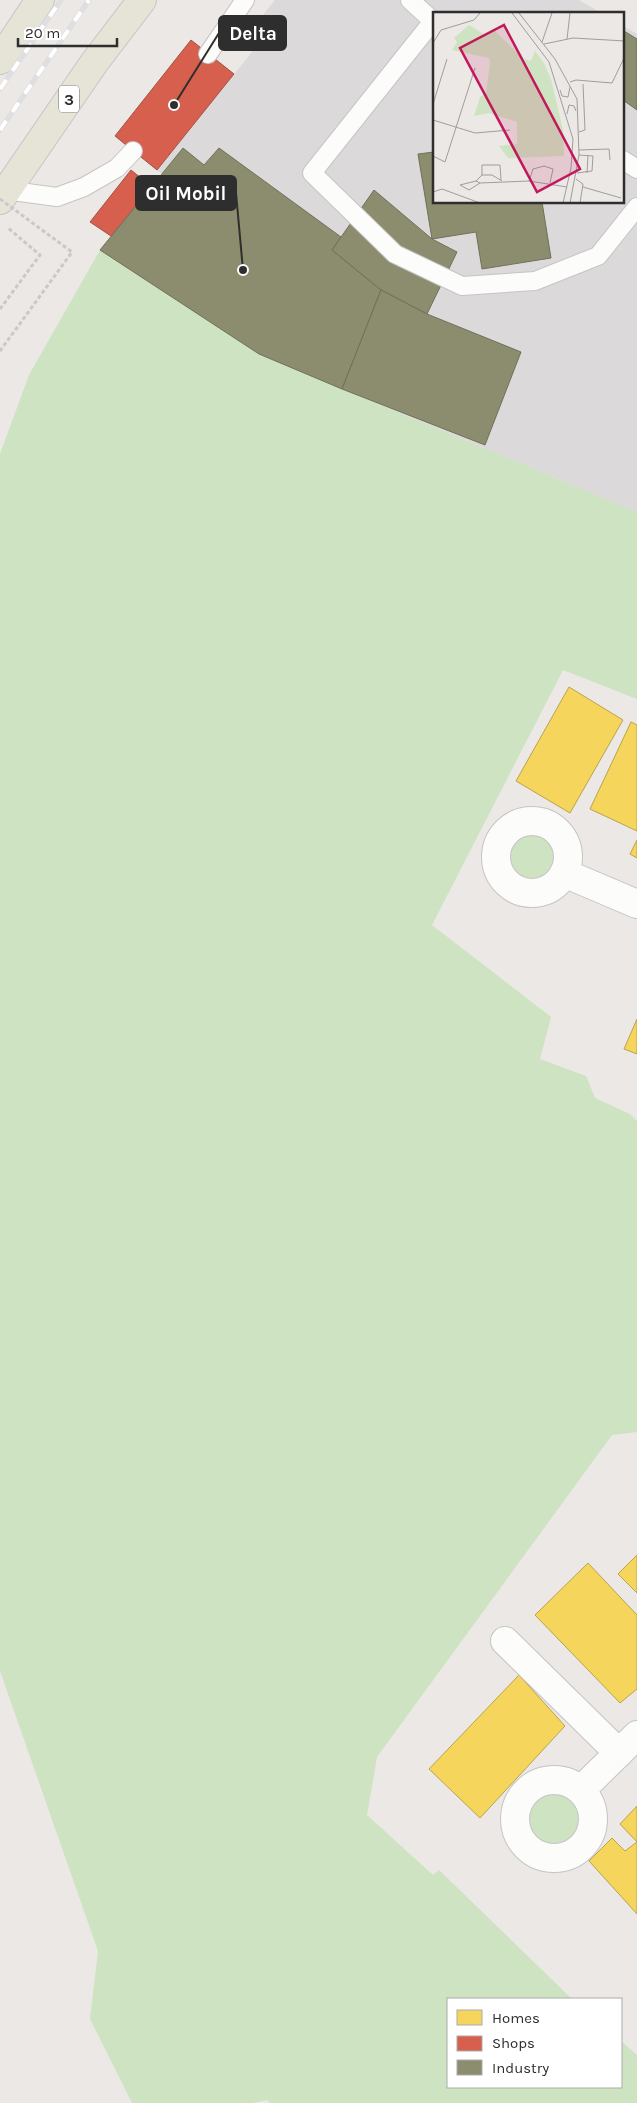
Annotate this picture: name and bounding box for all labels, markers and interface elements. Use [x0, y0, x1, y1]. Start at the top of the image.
inset map [433, 12, 624, 204]
scale bar [18, 15, 116, 47]
callout: Delta [219, 16, 286, 50]
text: Delta [229, 23, 277, 45]
text: 20 m [25, 24, 60, 42]
road number: 3 [59, 86, 79, 112]
callout: Oil Mobil [136, 176, 236, 210]
text: Oil Mobil [146, 183, 226, 205]
legend [447, 1998, 622, 2088]
text: Homes [492, 2009, 540, 2027]
text: Shops [492, 2034, 535, 2052]
text: Industry [492, 2059, 549, 2077]

